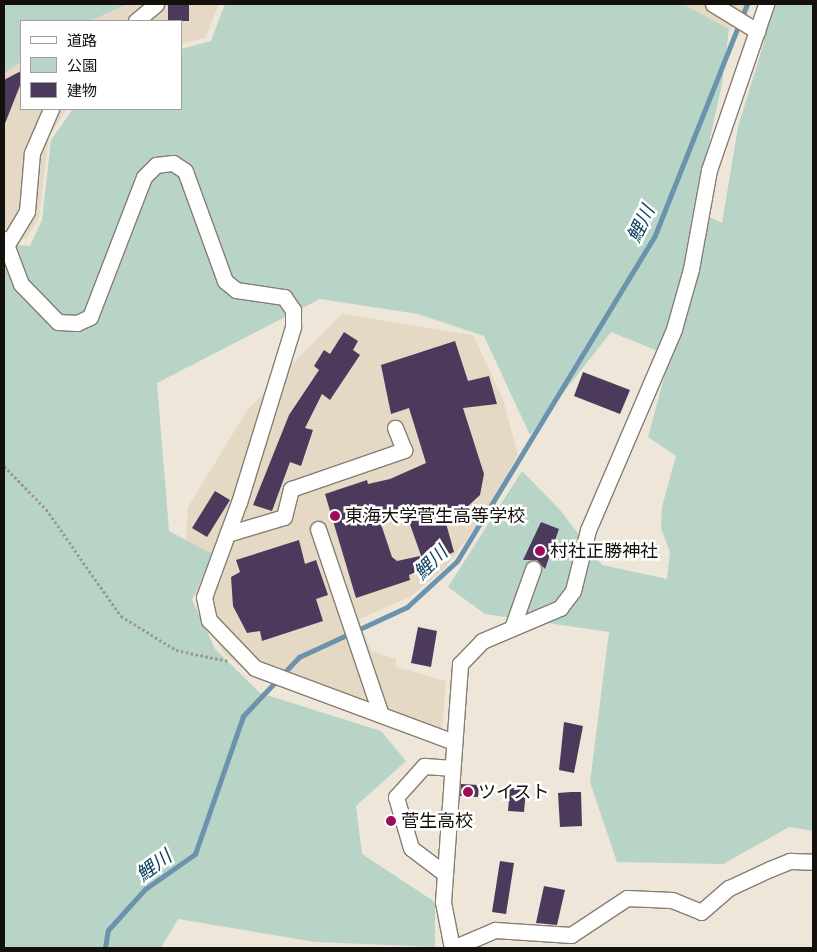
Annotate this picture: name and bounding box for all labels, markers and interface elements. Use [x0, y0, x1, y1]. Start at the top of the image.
legend [20, 20, 182, 110]
text: 道路 [67, 31, 97, 51]
text: 公園 [67, 56, 97, 76]
text: 建物 [67, 81, 97, 101]
water label: 鯉川 [622, 202, 660, 246]
place label: 東海大学菅生高等学校 [345, 505, 525, 527]
marker: 東海大学菅生高等学校 [329, 510, 341, 522]
place label: 村社正勝神社 [550, 540, 658, 562]
water label: 鯉川 [410, 542, 452, 584]
marker: 村社正勝神社 [534, 545, 546, 557]
place label: ツイスト [478, 781, 550, 803]
marker: ツイスト [462, 786, 474, 798]
place label: 菅生高校 [401, 810, 473, 832]
marker: 菅生高校 [385, 815, 397, 827]
water label: 鯉川 [132, 845, 176, 887]

